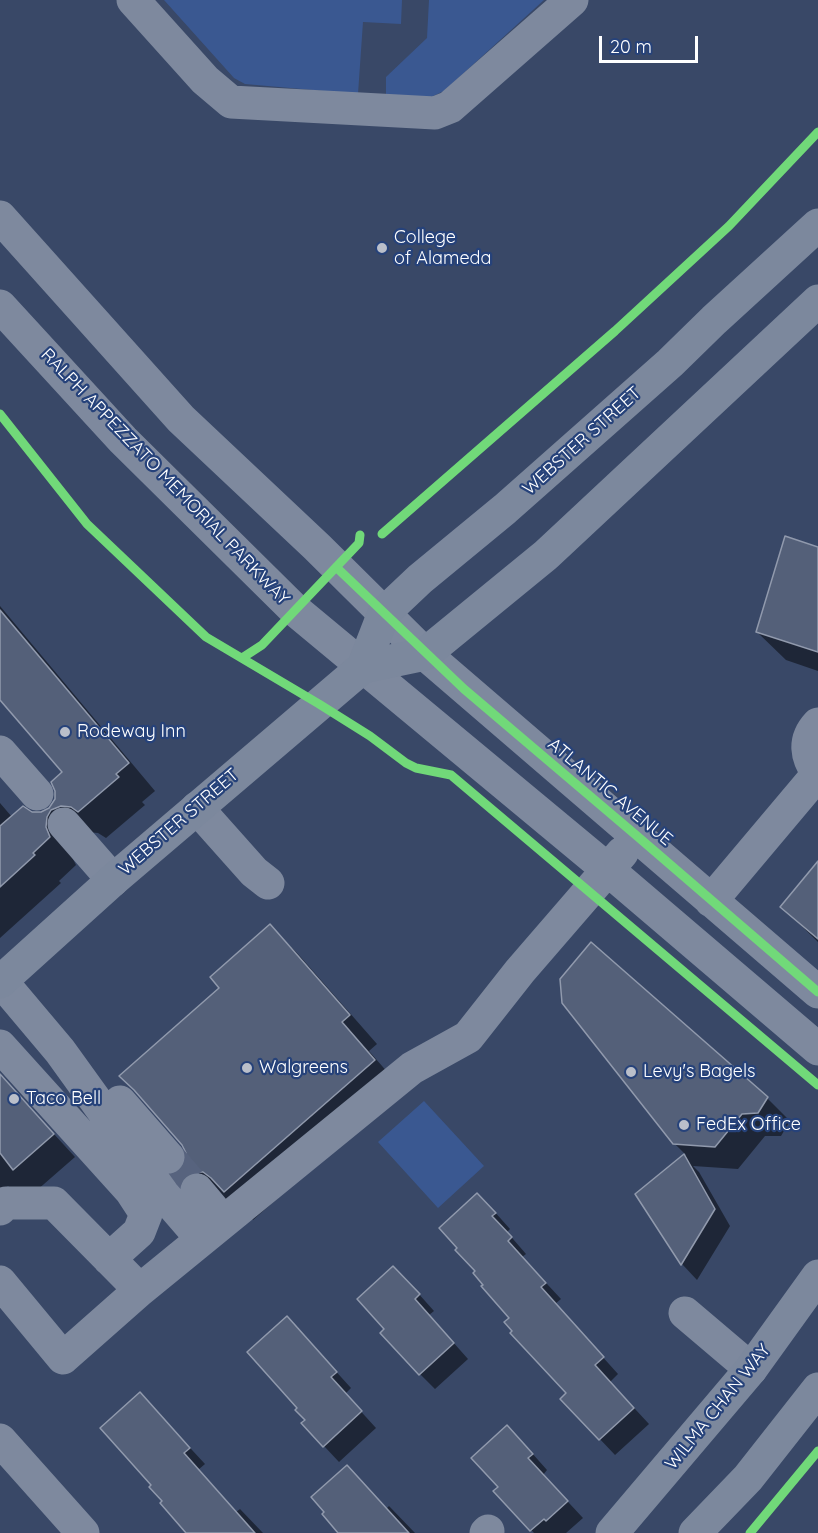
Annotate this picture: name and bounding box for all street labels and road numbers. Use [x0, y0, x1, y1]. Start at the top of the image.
street label: RALPH APPEZZATO MEMORIAL PARKWAY [36, 344, 294, 610]
street label: WEBSTER STREET [518, 382, 646, 500]
street label: ATLANTIC AVENUE [543, 733, 677, 851]
street label: WEBSTER STREET [115, 764, 243, 880]
street label: WILMA CHAN WAY [661, 1340, 775, 1474]

